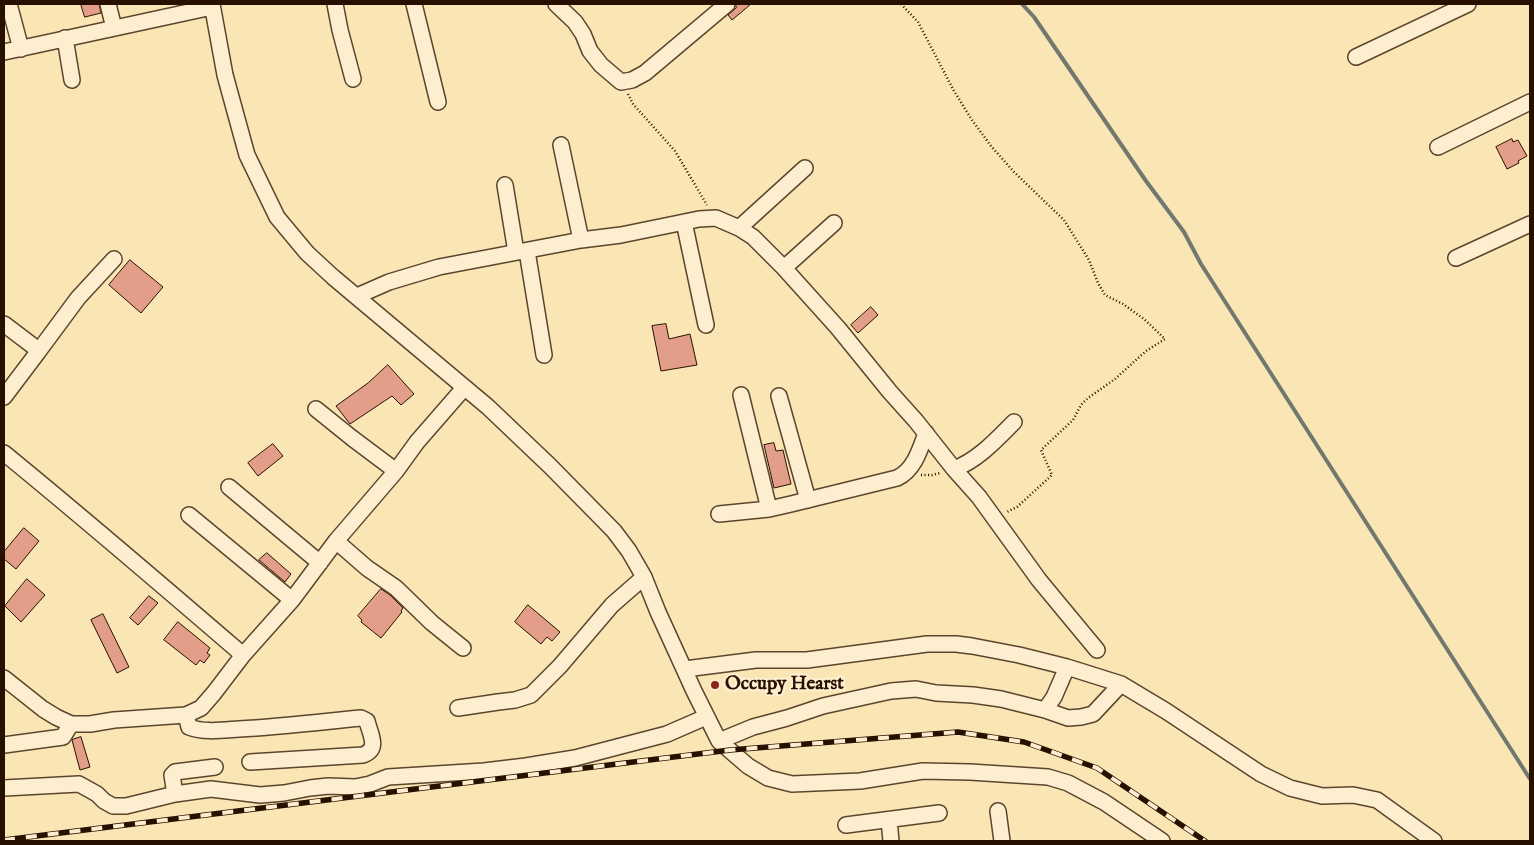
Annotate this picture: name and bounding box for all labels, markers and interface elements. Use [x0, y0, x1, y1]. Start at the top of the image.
place label: Occupy Hearst [725, 674, 844, 696]
marker: Occupy Hearst [709, 679, 721, 691]

